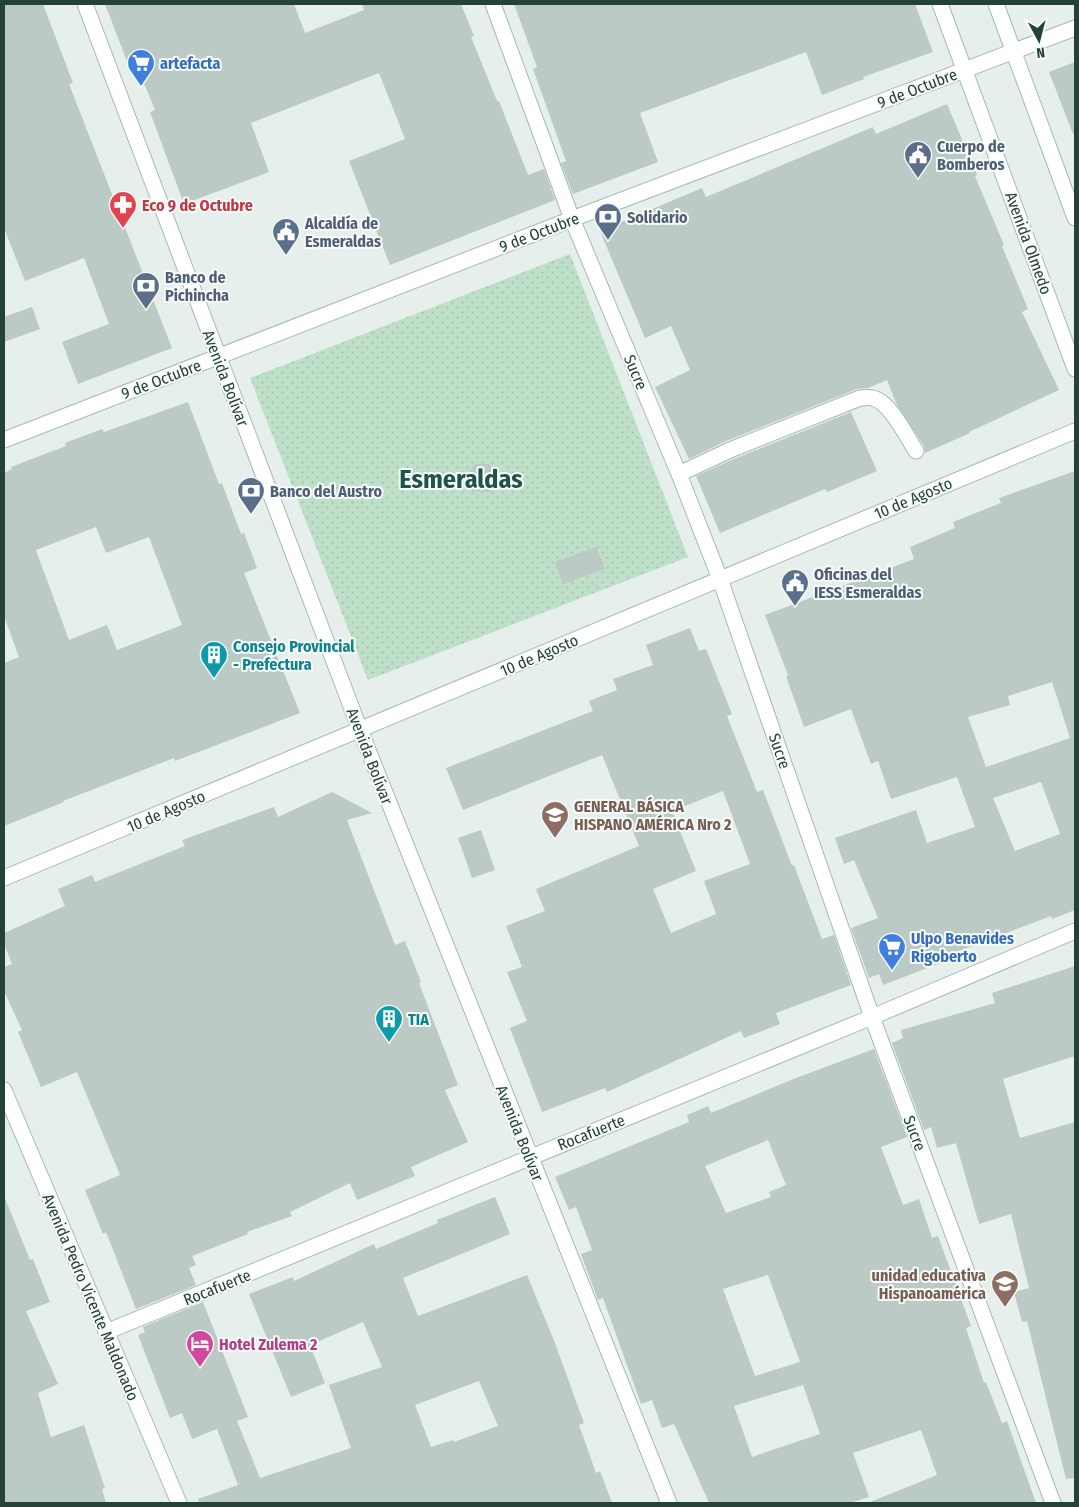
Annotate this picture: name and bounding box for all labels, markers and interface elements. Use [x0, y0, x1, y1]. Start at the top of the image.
north arrow [1014, 15, 1064, 65]
text: N [1035, 43, 1046, 61]
supermarket icon: artefacta [126, 48, 156, 87]
place label: artefacta [160, 54, 221, 73]
street label: 9 de Octubre [875, 65, 960, 112]
place label: Cuerpo de Bomberos [937, 137, 1005, 174]
public building icon: Cuerpo de Bomberos [903, 140, 933, 179]
street label: Avenida Olmedo [1001, 189, 1056, 297]
pharmacy icon: Eco 9 de Octubre [108, 190, 138, 229]
place label: Eco 9 de Octubre [142, 196, 253, 215]
bank icon: Solidario [593, 202, 623, 241]
place label: Solidario [627, 208, 688, 227]
street label: 9 de Octubre [497, 209, 582, 256]
place label: Alcaldía de Esmeraldas [304, 214, 381, 251]
public building icon: Alcaldía de Esmeraldas [271, 217, 301, 256]
place label: Banco de Pichincha [165, 268, 229, 305]
bank icon: Banco de Pichincha [131, 271, 161, 310]
street label: Avenida Bolívar [198, 327, 253, 429]
street label: Sucre [620, 352, 651, 393]
street label: 9 de Octubre [119, 356, 204, 403]
district label: Esmeraldas [399, 464, 523, 495]
street label: 10 de Agosto [871, 474, 955, 523]
bank icon: Banco del Austro [236, 476, 266, 515]
place label: Banco del Austro [270, 482, 382, 501]
place label: Oficinas del IESS Esmeraldas [814, 565, 921, 602]
public building icon: Oficinas del IESS Esmeraldas [780, 568, 810, 607]
street label: 10 de Agosto [497, 631, 581, 680]
place label: Consejo Provincial - Prefectura [233, 637, 355, 674]
building icon: Consejo Provincial - Prefectura [199, 640, 229, 679]
street label: Avenida Bolívar [342, 705, 397, 807]
street label: Sucre [765, 731, 794, 771]
street label: 10 de Agosto [124, 787, 208, 836]
place label: GENERAL BÁSICA HISPANO AMÉRICA Nro 2 [574, 796, 732, 834]
school or university icon: GENERAL BÁSICA HISPANO AMÉRICA Nro 2 [540, 800, 570, 839]
place label: Ulpo Benavides Rigoberto [911, 929, 1014, 966]
supermarket icon: Ulpo Benavides Rigoberto [877, 932, 907, 971]
building icon: TIA [374, 1004, 404, 1043]
place label: TIA [408, 1010, 429, 1029]
street label: Avenida Bolívar [492, 1082, 548, 1184]
street label: Rocafuerte [555, 1110, 628, 1155]
street label: Sucre [899, 1113, 930, 1154]
street label: Avenida Pedro Vicente Maldonado [38, 1191, 143, 1403]
street label: Rocafuerte [181, 1265, 254, 1310]
place label: unidad educativa Hispanoamérica [872, 1266, 986, 1303]
school or university icon: unidad educativa Hispanoamérica [990, 1269, 1020, 1308]
hotel icon: Hotel Zulema 2 [185, 1329, 215, 1368]
place label: Hotel Zulema 2 [219, 1335, 318, 1354]

